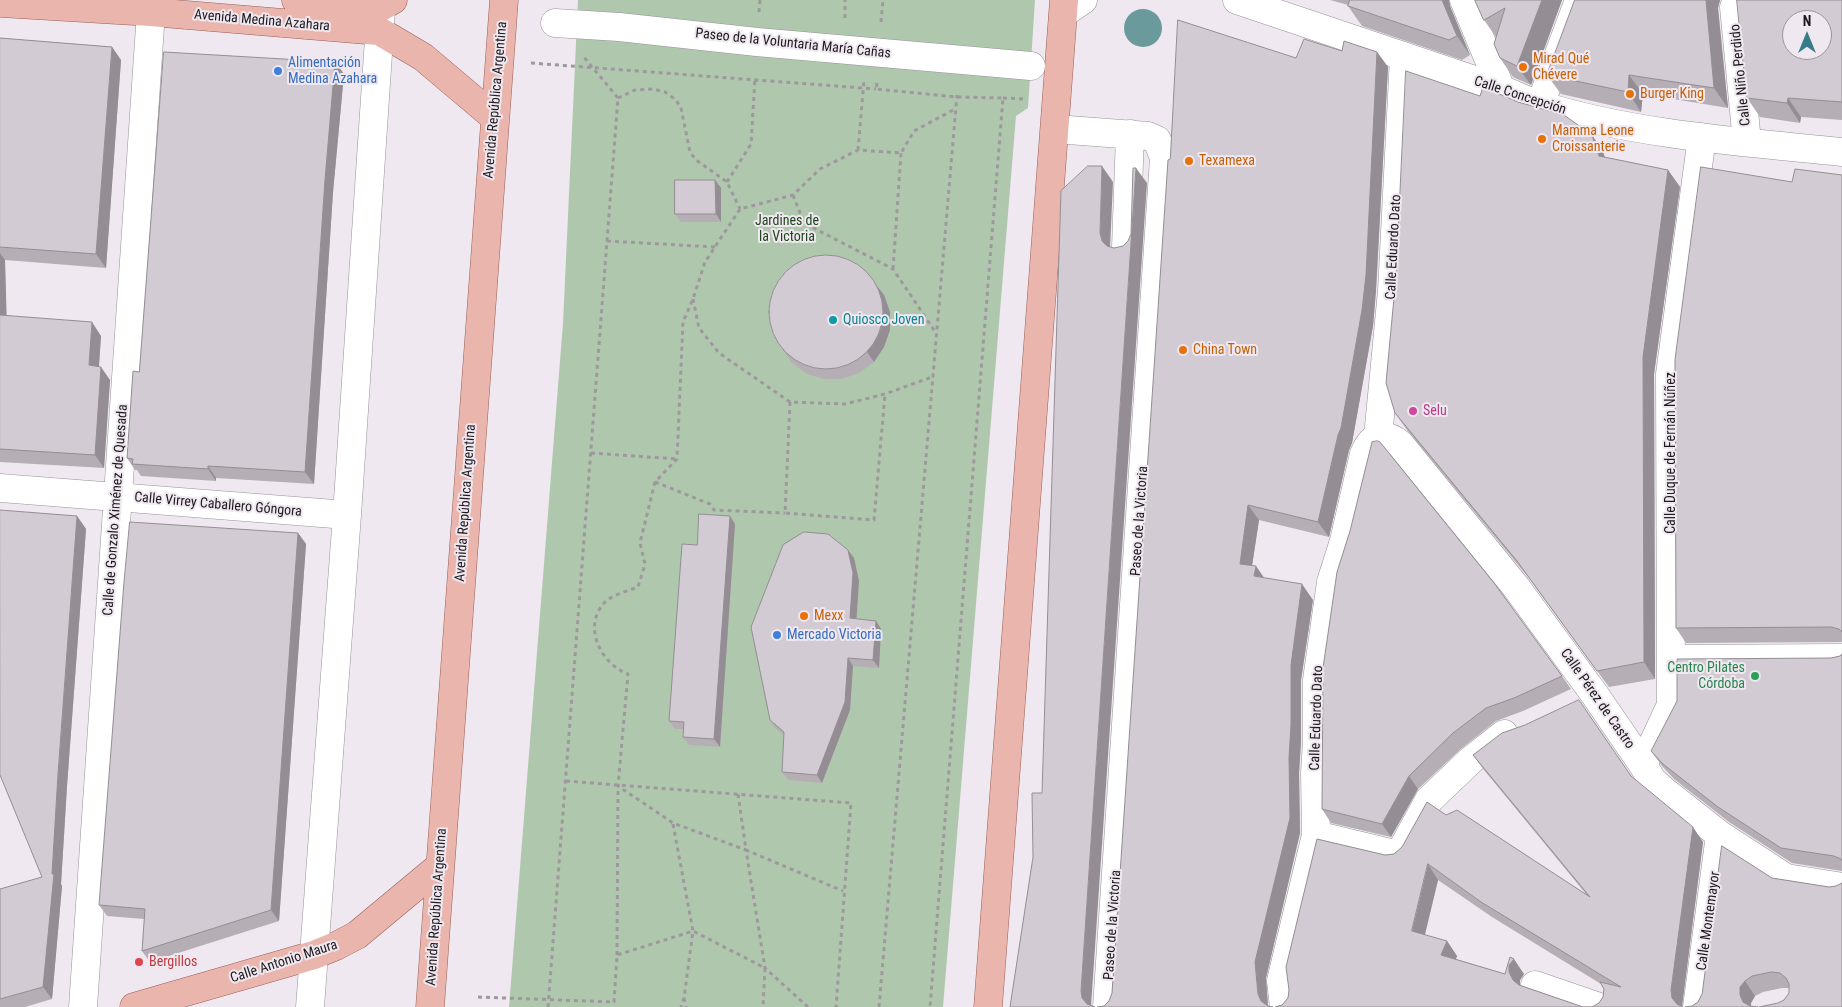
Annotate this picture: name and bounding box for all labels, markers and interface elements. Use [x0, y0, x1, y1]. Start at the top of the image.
street label: Avenida Medina Azahara [193, 7, 331, 35]
north arrow [1782, 10, 1832, 60]
text: N [1803, 13, 1811, 29]
street label: Avenida República Argentina [481, 21, 511, 179]
street label: Calle Niño Perdido [1727, 23, 1755, 127]
street label: Paseo de la Voluntaria María Cañas [695, 25, 891, 63]
place label: Mirad Qué Chévere [1533, 51, 1589, 84]
place label: Alimentación Medina Azahara [288, 55, 377, 88]
marker: Mirad Qué Chévere [1517, 61, 1529, 73]
marker: Alimentación Medina Azahara [272, 65, 284, 77]
street label: Calle Concepción [1472, 73, 1568, 119]
place label: Burger King [1640, 86, 1704, 102]
marker: Burger King [1624, 88, 1636, 100]
place label: Mamma Leone Croissanterie [1552, 123, 1634, 156]
marker: Mamma Leone Croissanterie [1536, 133, 1548, 145]
place label: Texamexa [1199, 153, 1255, 169]
marker: Texamexa [1183, 155, 1195, 167]
street label: Calle Eduardo Dato [1383, 194, 1405, 300]
park label: Jardines de la Victoria [755, 213, 819, 246]
place label: Quiosco Joven [843, 312, 924, 328]
marker: Quiosco Joven [827, 314, 839, 326]
place label: China Town [1193, 342, 1257, 358]
marker: China Town [1177, 344, 1189, 356]
street label: Calle Duque de Fernán Núñez [1663, 372, 1679, 534]
place label: Selu [1423, 403, 1447, 419]
street label: Calle de Gonzalo Ximénez de Quesada [100, 404, 132, 616]
marker: Selu [1407, 405, 1419, 417]
street label: Avenida República Argentina [452, 424, 480, 582]
street label: Paseo de la Victoria [1128, 465, 1152, 577]
street label: Calle Virrey Caballero Góngora [134, 489, 302, 521]
place label: Mexx [814, 608, 843, 624]
marker: Mexx [798, 610, 810, 622]
place label: Mercado Victoria [787, 627, 881, 643]
marker: Mercado Victoria [771, 629, 783, 641]
street label: Calle Pérez de Castro [1556, 646, 1638, 752]
place label: Centro Pilates Córdoba [1667, 660, 1745, 692]
street label: Calle Eduardo Dato [1307, 665, 1327, 771]
marker: Centro Pilates Córdoba [1749, 670, 1761, 682]
street label: Avenida República Argentina [423, 828, 451, 986]
street label: Paseo de la Victoria [1101, 869, 1125, 981]
street label: Calle Montemayor [1694, 870, 1724, 972]
street label: Calle Antonio Maura [228, 937, 340, 987]
place label: Bergillos [149, 954, 197, 970]
marker: Bergillos [133, 956, 145, 968]

